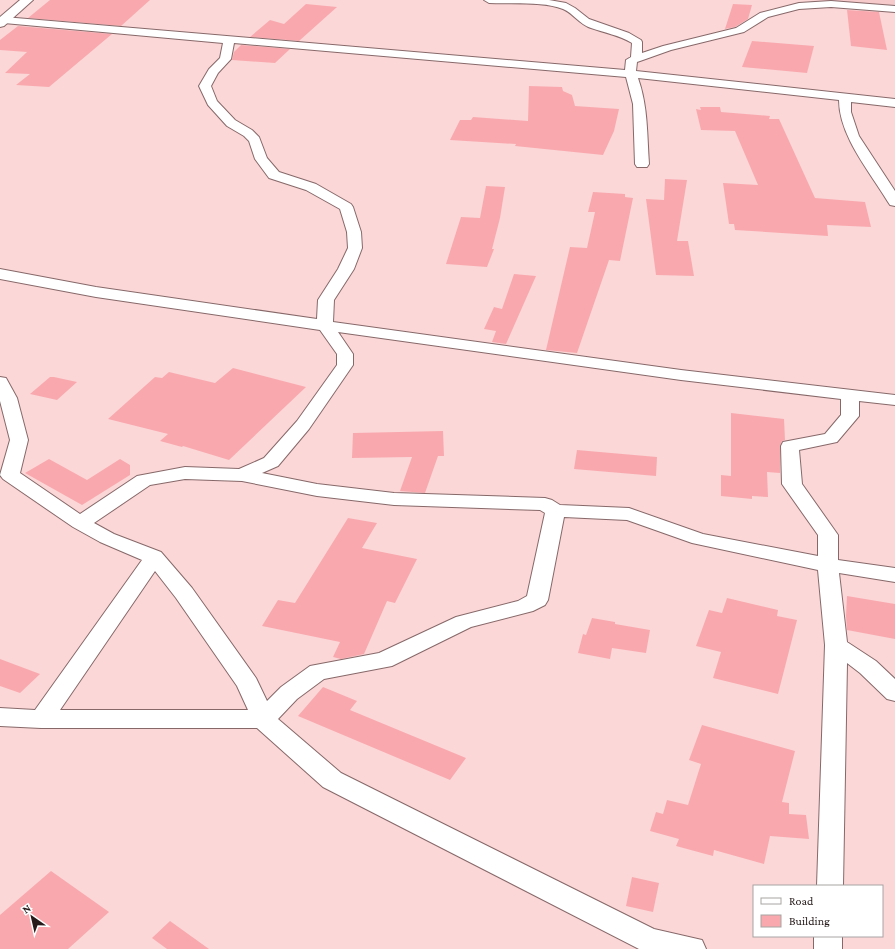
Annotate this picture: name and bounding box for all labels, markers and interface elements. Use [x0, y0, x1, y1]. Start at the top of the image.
legend [753, 885, 883, 937]
text: Road [789, 894, 814, 908]
north arrow [12, 897, 52, 937]
text: N [20, 901, 33, 916]
text: Building [789, 914, 830, 928]

